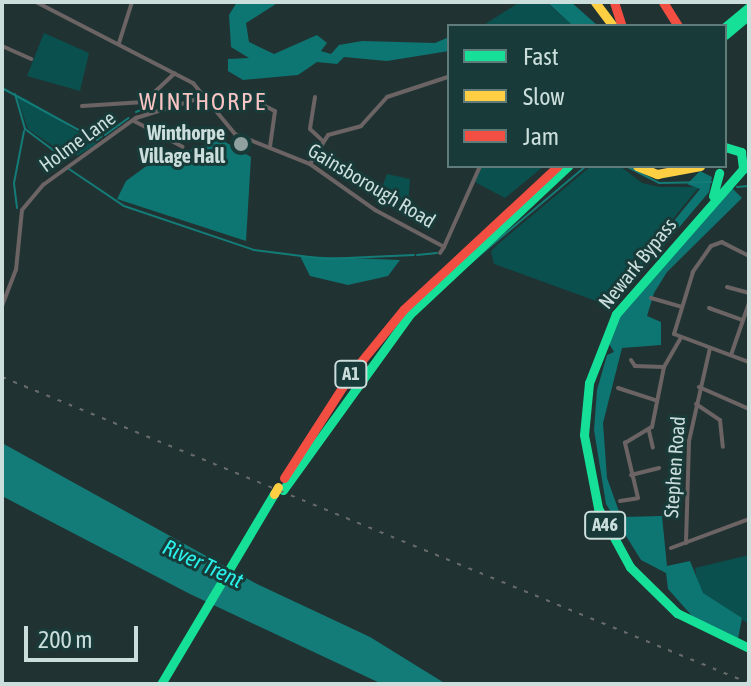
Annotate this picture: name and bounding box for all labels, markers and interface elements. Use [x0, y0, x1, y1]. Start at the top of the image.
legend [447, 24, 727, 168]
text: Fast [523, 43, 559, 70]
text: Slow [523, 83, 565, 110]
district label: WINTHORPE [139, 88, 267, 116]
street label: Holme Lane [34, 105, 120, 177]
place label: Winthorpe Village Hall [139, 120, 225, 167]
text: Jam [523, 123, 559, 150]
marker: Winthorpe Village Hall [232, 135, 250, 153]
street label: Gainsborough Road [304, 138, 440, 232]
street label: Newark Bypass [593, 213, 681, 313]
road number: A1 [333, 360, 369, 388]
street label: Stephen Road [658, 415, 690, 519]
road number: A46 [583, 511, 627, 539]
water label: River Trent [159, 534, 247, 594]
scale bar [28, 610, 142, 660]
text: 200 m [38, 626, 92, 653]

